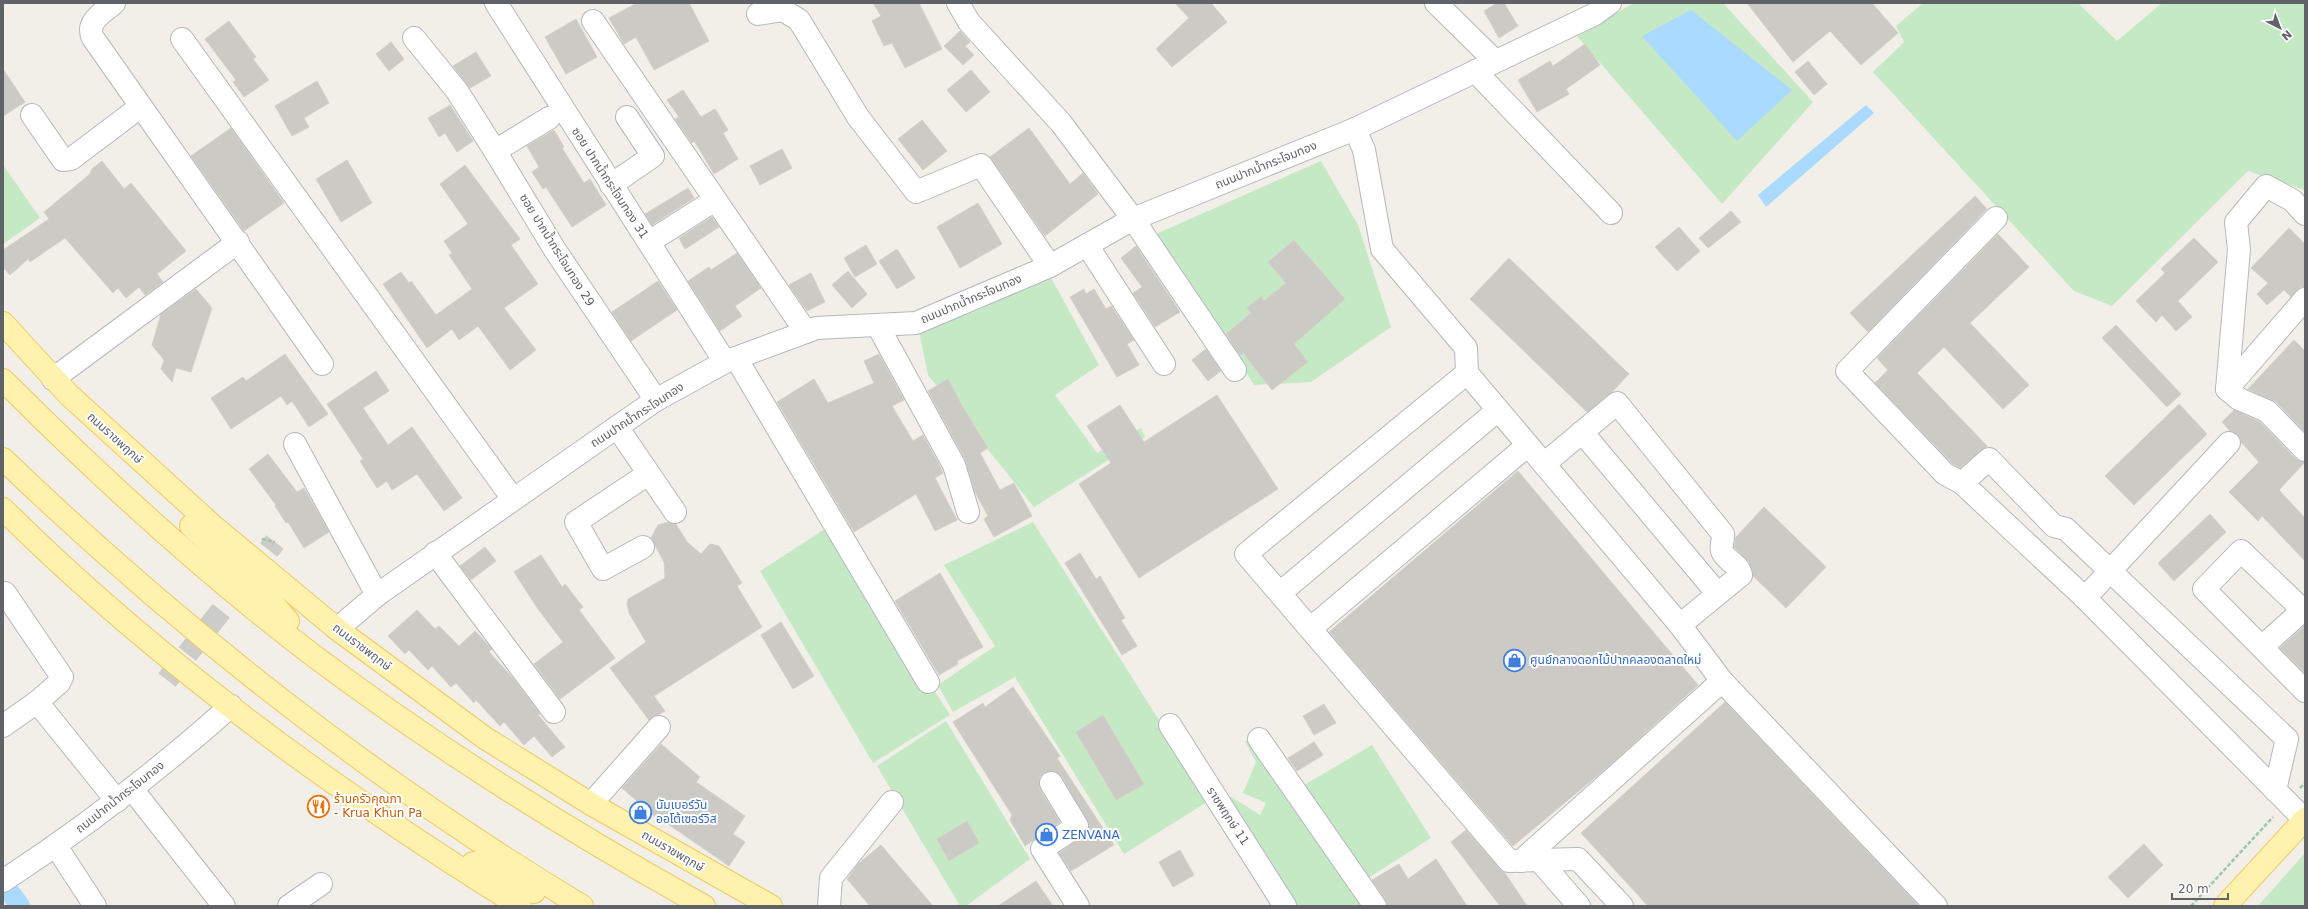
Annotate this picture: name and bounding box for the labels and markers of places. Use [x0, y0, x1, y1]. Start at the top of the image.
shop icon: ศูนย์กลางดอกไม้ปากคลองตลาดใหม่ [1502, 647, 1528, 673]
place label: ศูนย์กลางดอกไม้ปากคลองตลาดใหม่ [1530, 653, 1701, 667]
place label: ร้านครัวคุณภา - Krua Khun Pa [334, 792, 422, 820]
restaurant icon: ร้านครัวคุณภา - Krua Khun Pa [306, 793, 332, 819]
place label: นัมเบอร์วัน ออโต้เซอร์วิส [656, 798, 717, 826]
shop icon: นัมเบอร์วัน ออโต้เซอร์วิส [627, 799, 653, 825]
shop icon: ZENVANA [1034, 822, 1060, 848]
place label: ZENVANA [1062, 828, 1120, 842]

